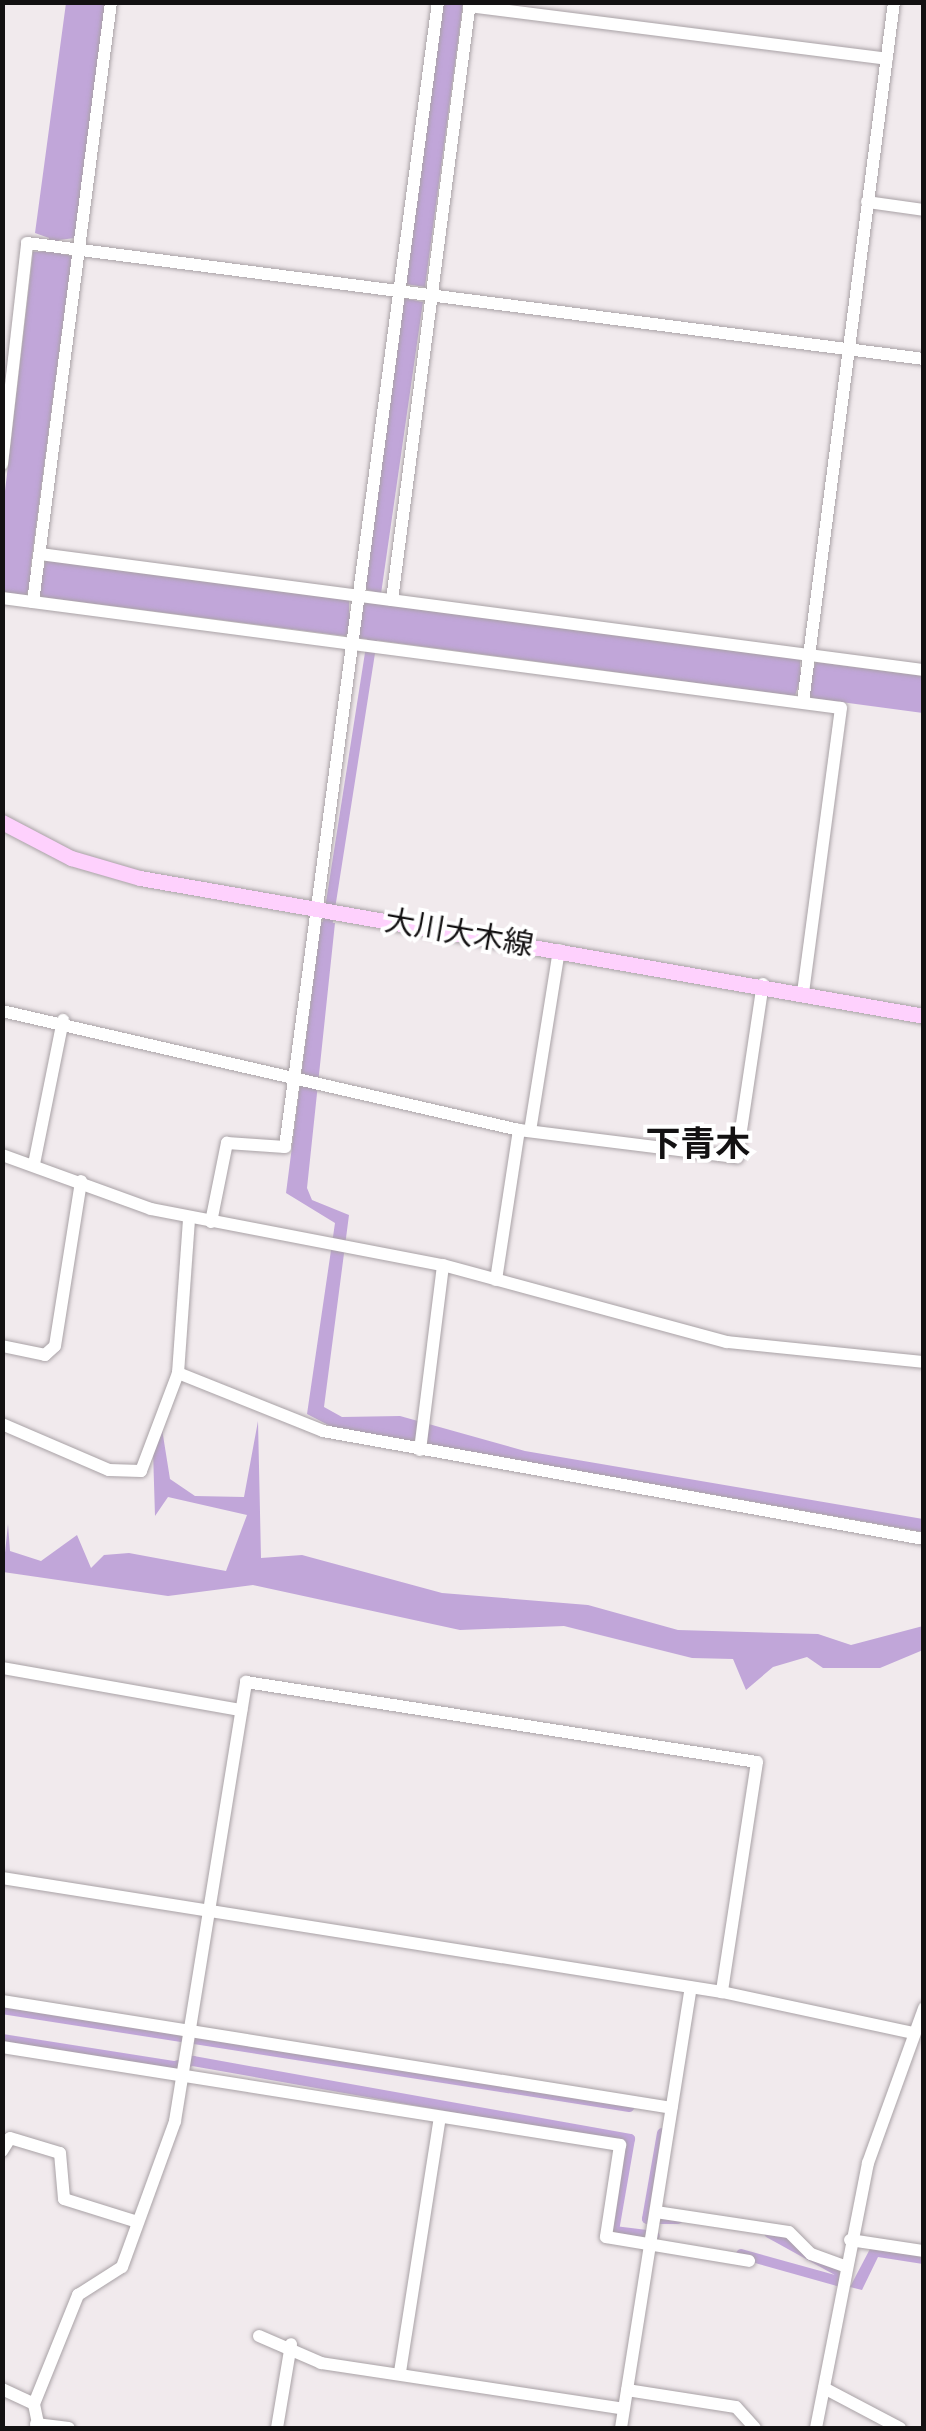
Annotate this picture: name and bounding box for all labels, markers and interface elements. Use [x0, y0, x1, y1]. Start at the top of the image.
street label: 大川大木線 [382, 902, 536, 964]
district label: 下青木 [646, 1123, 750, 1165]

